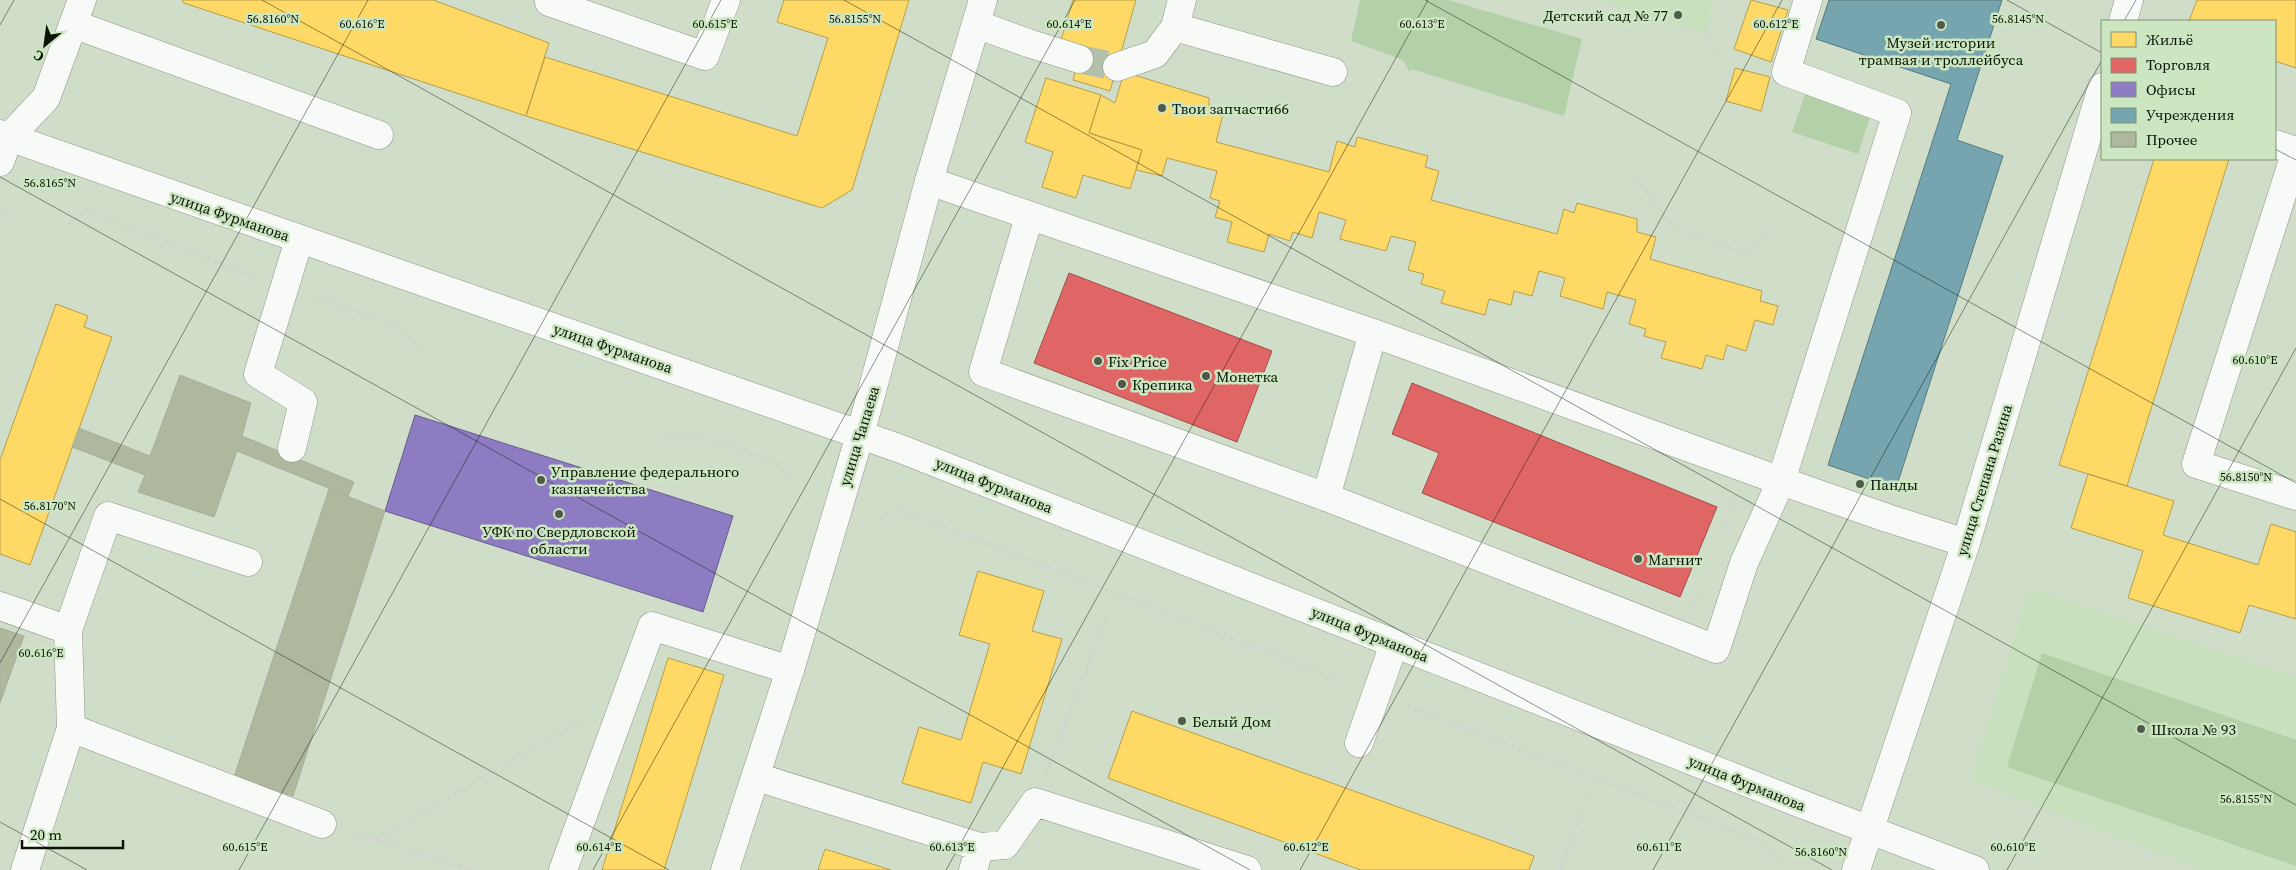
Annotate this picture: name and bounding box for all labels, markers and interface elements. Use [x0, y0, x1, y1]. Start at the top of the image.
place label: Детский сад № 77 [1543, 5, 1668, 26]
marker: Детский сад № 77 [1672, 9, 1684, 21]
text: 56.8160°N [247, 11, 299, 27]
text: 56.8155°N [829, 11, 881, 27]
text: 56.8145°N [1992, 11, 2044, 27]
text: 60.616°E [340, 16, 384, 32]
text: 60.615°E [693, 16, 737, 32]
text: 60.614°E [1047, 16, 1091, 32]
text: 60.613°E [1400, 16, 1444, 32]
text: 60.612°E [1754, 16, 1798, 32]
marker: Музей истории трамвая и троллейбуса [1935, 19, 1947, 31]
north arrow [20, 20, 70, 70]
legend [2101, 20, 2276, 160]
text: Жильё [2146, 29, 2194, 50]
place label: Музей истории трамвая и троллейбуса [1859, 32, 2024, 70]
text: С [30, 45, 47, 67]
text: Торговля [2146, 54, 2210, 75]
text: Офисы [2146, 79, 2196, 100]
place label: Твои запчасти66 [1172, 98, 1289, 119]
marker: Твои запчасти66 [1156, 102, 1168, 114]
text: Учреждения [2146, 104, 2234, 125]
text: Прочее [2146, 129, 2198, 150]
text: 56.8165°N [24, 175, 76, 191]
street label: улица Фурманова [168, 186, 293, 246]
street label: улица Фурманова [551, 318, 676, 378]
place label: Fix Price [1108, 351, 1167, 372]
text: 60.610°E [2233, 352, 2277, 368]
marker: Fix Price [1092, 355, 1104, 367]
place label: Монетка [1216, 366, 1278, 387]
marker: Монетка [1200, 370, 1212, 382]
place label: Крепика [1132, 374, 1193, 395]
marker: Крепика [1116, 378, 1128, 390]
street label: улица Чапаева [834, 383, 884, 489]
street label: улица Степана Разина [1951, 401, 2017, 558]
street label: улица Фурманова [932, 452, 1056, 518]
place label: Управление федерального казначейства [551, 461, 739, 499]
text: 56.8150°N [2220, 469, 2272, 485]
marker: Управление федерального казначейства [535, 474, 547, 486]
place label: Панды [1870, 474, 1918, 495]
marker: Панды [1854, 478, 1866, 490]
text: 56.8170°N [24, 498, 76, 514]
marker: УФК по Свердловской области [553, 508, 565, 520]
place label: УФК по Свердловской области [482, 521, 636, 559]
place label: Магнит [1648, 549, 1703, 570]
marker: Магнит [1632, 553, 1644, 565]
street label: улица Фурманова [1308, 601, 1432, 667]
text: 60.616°E [19, 645, 63, 661]
place label: Белый Дом [1192, 711, 1271, 732]
marker: Белый Дом [1176, 715, 1188, 727]
place label: Школа № 93 [2151, 719, 2236, 740]
marker: Школа № 93 [2135, 723, 2147, 735]
street label: улица Фурманова [1685, 750, 1809, 816]
text: 56.8155°N [2220, 791, 2272, 807]
scale bar [22, 818, 124, 850]
text: 20 m [30, 824, 62, 845]
text: 60.615°E [223, 839, 267, 855]
text: 60.614°E [577, 839, 621, 855]
text: 60.613°E [930, 839, 974, 855]
text: 60.612°E [1284, 839, 1328, 855]
text: 60.611°E [1637, 839, 1681, 855]
text: 60.610°E [1991, 839, 2035, 855]
text: 56.8160°N [1795, 844, 1847, 860]

